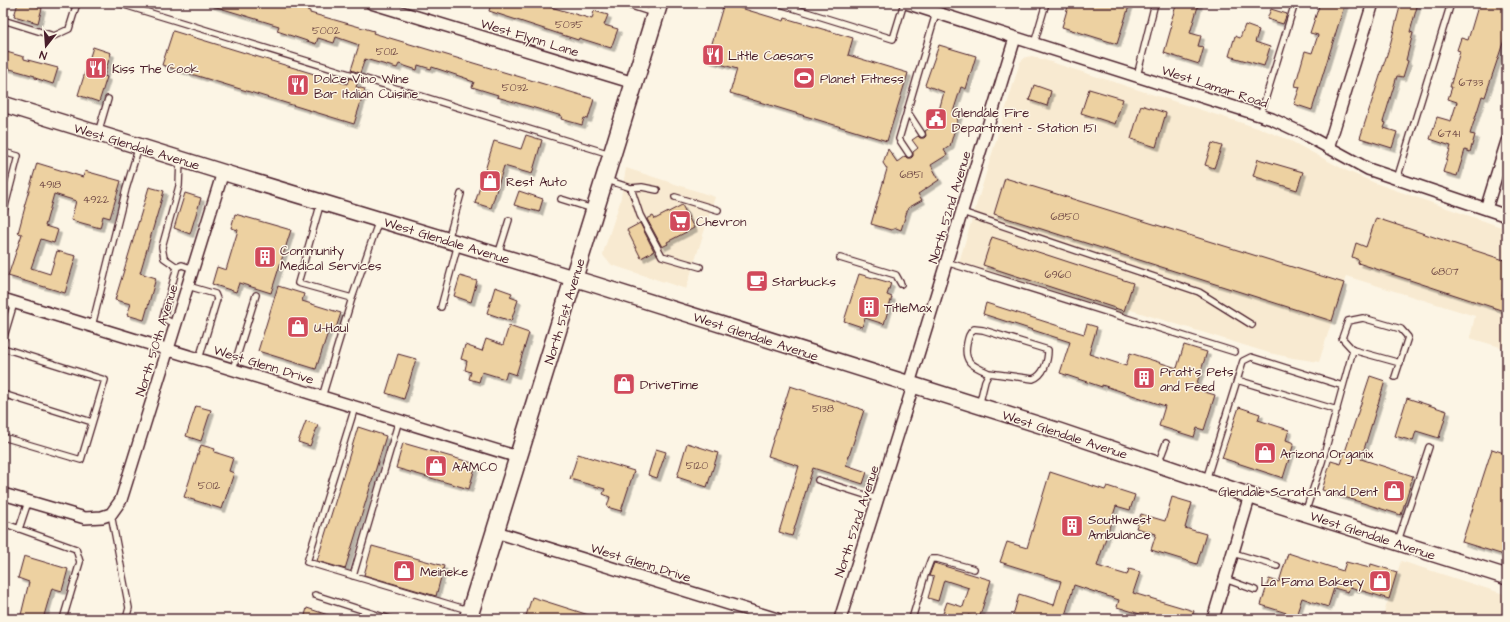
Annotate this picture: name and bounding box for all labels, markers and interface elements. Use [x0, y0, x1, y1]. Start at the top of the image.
street label: West Flynn Lane [478, 14, 581, 62]
house number: 5035 [555, 17, 583, 32]
house number: 5002 [312, 23, 341, 38]
north arrow [26, 26, 66, 66]
restaurant icon: Little Caesars [700, 42, 726, 68]
house number: 5012 [376, 44, 399, 59]
text: N [38, 47, 49, 63]
place label: Little Caesars [728, 47, 814, 65]
restaurant icon: Kiss The Cook [83, 55, 109, 81]
place label: Kiss The Cook [112, 60, 199, 78]
street label: West Lamar Road [1159, 61, 1270, 113]
sports icon: Planet Fitness [791, 65, 817, 91]
place label: Dolce Vino Wine Bar Italian Cuisine [314, 70, 418, 103]
place label: Planet Fitness [820, 70, 904, 88]
restaurant icon: Dolce Vino Wine Bar Italian Cuisine [285, 72, 311, 98]
house number: 6733 [1459, 75, 1484, 90]
house number: 5032 [502, 80, 529, 95]
place label: Glendale Fire Department - Station 151 [952, 104, 1096, 137]
public building icon: Glendale Fire Department - Station 151 [923, 106, 949, 132]
street label: West Glendale Avenue [72, 119, 202, 175]
house number: 6741 [1438, 126, 1461, 141]
street label: North 52nd Avenue [924, 149, 976, 266]
house number: 6851 [899, 167, 923, 182]
shop icon: Rest Auto [477, 168, 503, 194]
place label: Rest Auto [506, 173, 567, 191]
house number: 4918 [39, 177, 61, 192]
house number: 4922 [83, 192, 110, 207]
supermarket icon: Chevron [667, 208, 693, 234]
house number: 6850 [1051, 209, 1079, 224]
street label: West Glendale Avenue [382, 213, 512, 269]
place label: Chevron [696, 213, 747, 231]
place label: Community Medical Services [280, 242, 382, 275]
building icon: Community Medical Services [252, 244, 278, 270]
street label: North 51st Avenue [540, 256, 590, 366]
house number: 6807 [1431, 264, 1459, 279]
house number: 6960 [1045, 267, 1072, 282]
cafe icon: Starbucks [744, 268, 770, 294]
place label: Starbucks [772, 273, 837, 291]
street label: North 50th Avenue [131, 282, 183, 398]
building icon: TitleMax [856, 294, 882, 320]
place label: TitleMax [884, 299, 933, 317]
street label: West Glendale Avenue [691, 308, 821, 366]
shop icon: U-Haul [285, 314, 311, 340]
place label: U-Haul [314, 319, 348, 337]
street label: West Glenn Drive [211, 341, 316, 389]
place label: Pratt's Pets and Feed [1160, 363, 1234, 396]
building icon: Pratt's Pets and Feed [1131, 365, 1157, 391]
shop icon: DriveTime [611, 371, 637, 397]
place label: DriveTime [640, 376, 699, 394]
house number: 5138 [812, 401, 834, 416]
street label: West Glendale Avenue [1000, 406, 1130, 464]
shop icon: Arizona Organix [1252, 440, 1278, 466]
place label: Arizona Organix [1280, 445, 1374, 464]
shop icon: AAMCO [423, 453, 449, 479]
place label: AAMCO [452, 458, 498, 476]
house number: 5120 [686, 458, 708, 473]
street label: North 52nd Avenue [830, 463, 884, 580]
house number: 5012 [198, 478, 221, 493]
shop icon: Glendale Scratch and Dent [1381, 478, 1407, 504]
place label: Glendale Scratch and Dent [1218, 483, 1379, 501]
street label: West Glendale Avenue [1308, 507, 1438, 565]
place label: Southwest Ambulance [1088, 511, 1152, 544]
building icon: Southwest Ambulance [1059, 513, 1085, 539]
street label: West Glenn Drive [588, 539, 693, 587]
shop icon: Meineke [391, 558, 417, 584]
place label: Meineke [420, 563, 468, 581]
shop icon: La Fama Bakery [1367, 568, 1393, 594]
place label: La Fama Bakery [1260, 573, 1364, 592]

